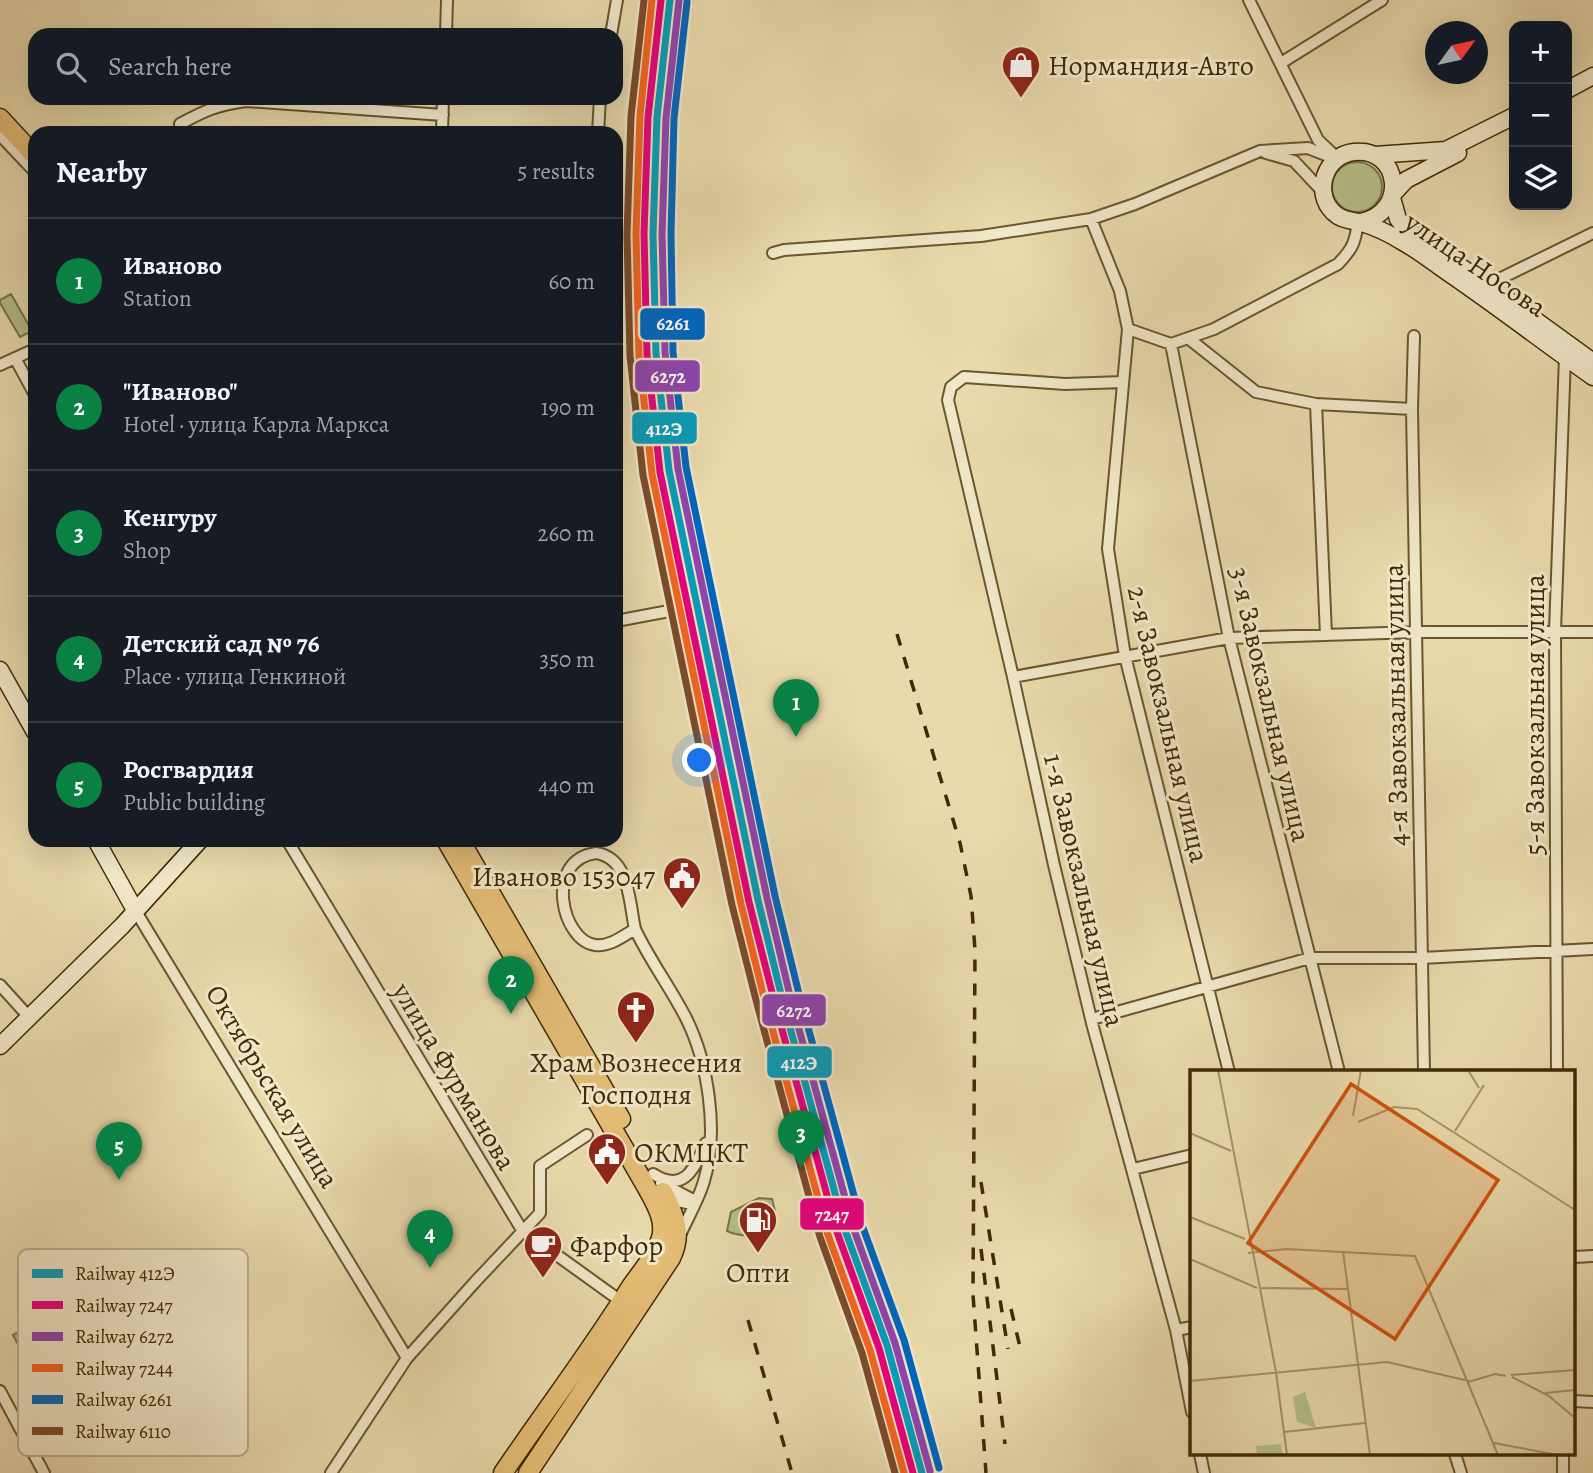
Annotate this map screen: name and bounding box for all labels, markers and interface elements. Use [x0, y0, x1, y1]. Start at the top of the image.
north arrow [1425, 21, 1488, 84]
map controls [1509, 21, 1572, 210]
button: + [1509, 21, 1572, 84]
search box [28, 28, 623, 105]
shop icon: Нормандия-Авто [1000, 44, 1042, 99]
place label: Нормандия-Авто [1048, 47, 1254, 85]
icon: search [52, 48, 90, 86]
text: Search here [108, 49, 232, 84]
button: − [1509, 84, 1572, 147]
button: layers [1509, 147, 1572, 210]
text: Nearby [56, 152, 147, 192]
text: 5 results [518, 156, 595, 187]
street label: улица Носова [1396, 203, 1554, 326]
text: Иваново [123, 248, 222, 283]
text: 1 [75, 266, 83, 297]
text: 60 m [548, 266, 595, 297]
text: Station [123, 283, 192, 314]
line badge: 6261 [639, 307, 706, 341]
text: 6261 [656, 311, 690, 337]
line badge: 6272 [634, 359, 701, 393]
text: 6272 [650, 364, 686, 390]
text: "Иваново" [123, 374, 238, 409]
text: 2 [73, 392, 85, 423]
text: 190 m [541, 392, 595, 423]
text: Hotel · улица Карла Маркса [123, 409, 389, 440]
line badge: 412Э [631, 411, 698, 445]
text: 412Э [646, 416, 683, 442]
text: Кенгуру [123, 500, 217, 535]
text: 3 [74, 518, 84, 549]
text: 260 m [537, 518, 595, 549]
text: Shop [123, 535, 171, 566]
street label: 3-я Завокзальная улица [1220, 563, 1320, 846]
street label: 4-я Завокзальная улица [1375, 563, 1417, 846]
street label: 5-я Завокзальная улица [1516, 574, 1554, 856]
street label: 2-я Завокзальная улица [1118, 582, 1218, 866]
text: Детский сад № 76 [123, 626, 320, 661]
text: 4 [74, 644, 84, 675]
text: 350 m [540, 644, 595, 675]
text: Place · улица Генкиной [123, 661, 346, 692]
pin: 1 [773, 679, 819, 737]
your location [682, 743, 716, 777]
street label: 1-я Завокзальная улица [1034, 750, 1134, 1031]
text: Росгвардия [123, 752, 254, 787]
text: 5 [74, 770, 84, 801]
text: 440 m [538, 770, 595, 801]
text: Public building [123, 787, 265, 818]
public building icon: Иваново 153047 [661, 855, 703, 910]
place label: Иваново 153047 [472, 858, 655, 896]
pin: 2 [488, 956, 534, 1014]
street label: улица Фурманова [383, 975, 525, 1177]
street label: Октябрьская улица [196, 978, 348, 1195]
church icon: Храм Вознесения Господня [615, 989, 657, 1044]
line badge: 6272 [761, 993, 827, 1027]
text: 6272 [776, 998, 812, 1024]
place label: Храм Вознесения Господня [530, 1044, 742, 1114]
line badge: 412Э [766, 1045, 833, 1079]
text: 412Э [781, 1050, 818, 1076]
inset map [1190, 1070, 1576, 1456]
pin: 3 [778, 1110, 824, 1168]
pin: 5 [96, 1122, 142, 1180]
public building icon: ОКМЦКТ [586, 1131, 628, 1186]
place label: ОКМЦКТ [634, 1134, 748, 1172]
line badge: 7247 [799, 1197, 865, 1231]
fuel station icon: Опти [737, 1199, 779, 1254]
text: 7247 [815, 1202, 850, 1228]
pin: 4 [407, 1210, 453, 1268]
cafe icon: Фарфор [522, 1224, 564, 1279]
place label: Фарфор [570, 1227, 663, 1265]
legend [18, 1249, 248, 1456]
place label: Опти [726, 1254, 790, 1292]
text: Railway 412Э [75, 1261, 175, 1287]
text: Railway 7247 [75, 1293, 173, 1319]
text: Railway 6272 [75, 1324, 174, 1350]
text: Railway 7244 [75, 1356, 174, 1382]
text: Railway 6261 [75, 1387, 172, 1413]
text: Railway 6110 [75, 1419, 171, 1445]

